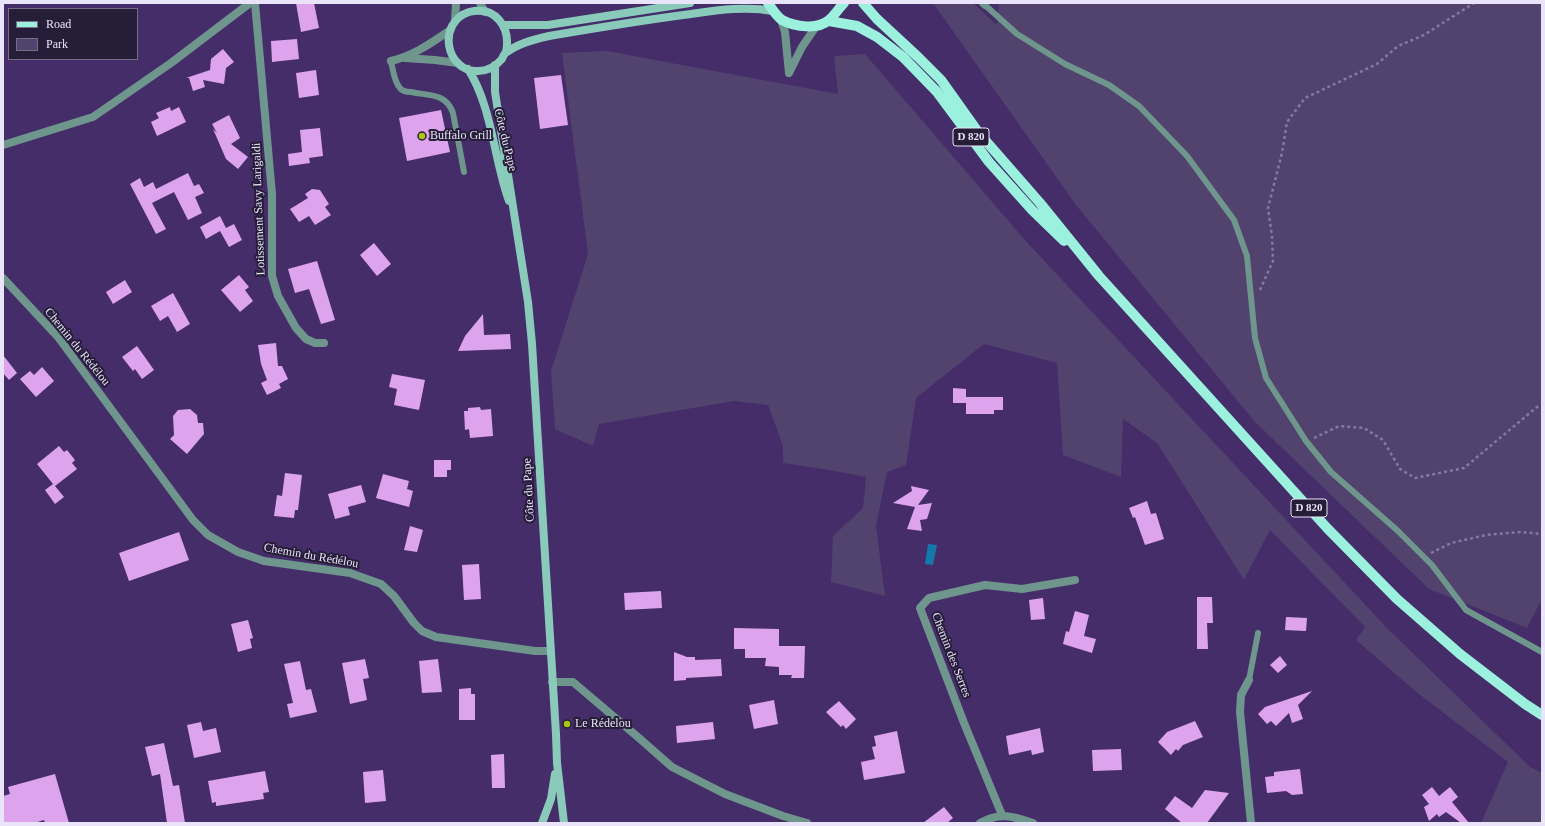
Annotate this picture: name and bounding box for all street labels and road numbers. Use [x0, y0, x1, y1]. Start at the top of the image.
street label: Côte du Pape [490, 107, 520, 173]
road number: D 820 [953, 128, 989, 146]
street label: Lotissement Savy Larigaldi [249, 142, 269, 276]
street label: Chemin du Rédélou [41, 305, 113, 389]
street label: Côte du Pape [520, 458, 538, 522]
road number: D 820 [1291, 499, 1327, 517]
street label: Chemin du Rédélou [262, 541, 360, 571]
street label: Chemin des Serres [928, 610, 974, 700]

